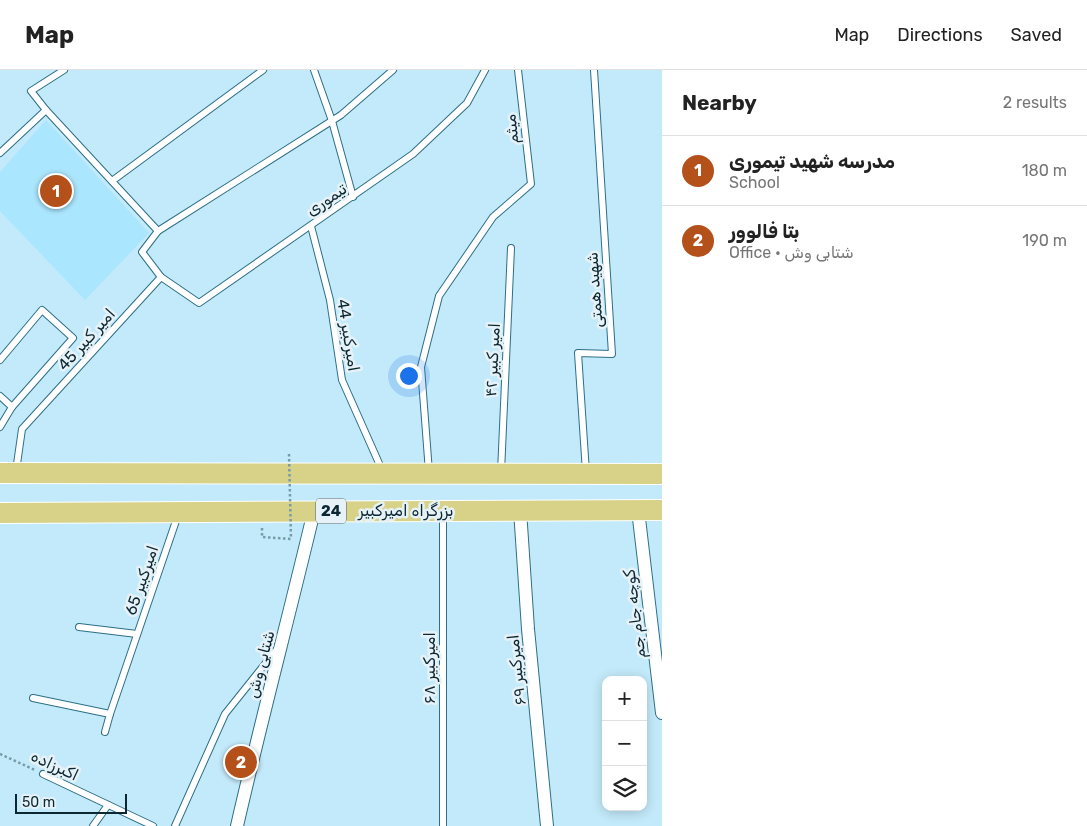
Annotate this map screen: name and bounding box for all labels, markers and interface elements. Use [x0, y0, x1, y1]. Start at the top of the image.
text: Map [25, 21, 74, 49]
text: Map [834, 24, 869, 46]
text: Directions [897, 24, 983, 46]
text: Saved [1011, 24, 1062, 46]
text: Nearby [682, 90, 757, 115]
text: 2 results [1003, 93, 1067, 112]
street label: میثم [500, 113, 523, 145]
text: مدرسه شهید تیموری [729, 150, 895, 173]
text: 1 [694, 161, 702, 180]
text: 180 m [1022, 161, 1067, 180]
pin: 1 [40, 172, 72, 210]
text: School [729, 173, 780, 192]
street label: تیموری [302, 179, 351, 221]
text: بتا فالوور [729, 220, 799, 243]
text: 2 [693, 231, 703, 250]
text: 190 m [1022, 231, 1067, 250]
text: Office · شتابی وش [729, 243, 854, 262]
street label: شهید همتی [582, 251, 608, 328]
street label: امیرکبیر 44 [332, 298, 364, 373]
street label: امیر کبیر 45 [54, 305, 120, 375]
street label: امیر کبیر ۴۲ [481, 323, 505, 397]
your location [396, 363, 422, 389]
road number: 24 [316, 498, 346, 524]
street label: بزرگراه امیرکبیر [357, 501, 454, 521]
street label: امیرکبیر 65 [121, 543, 163, 618]
street label: کوچه جام جم [620, 567, 650, 660]
street label: شتابی وش [242, 628, 280, 700]
street label: امیرکبیر ۶۸ [420, 632, 440, 704]
street label: امیرکبیر ۶۹ [503, 634, 531, 706]
map controls [602, 676, 647, 811]
button: + [602, 676, 647, 721]
button: − [602, 721, 647, 766]
pin: 2 [225, 743, 257, 781]
street label: اکبرزاده [28, 746, 81, 786]
button: layers [602, 766, 647, 811]
scale bar [15, 791, 128, 814]
text: 50 m [22, 794, 55, 811]

